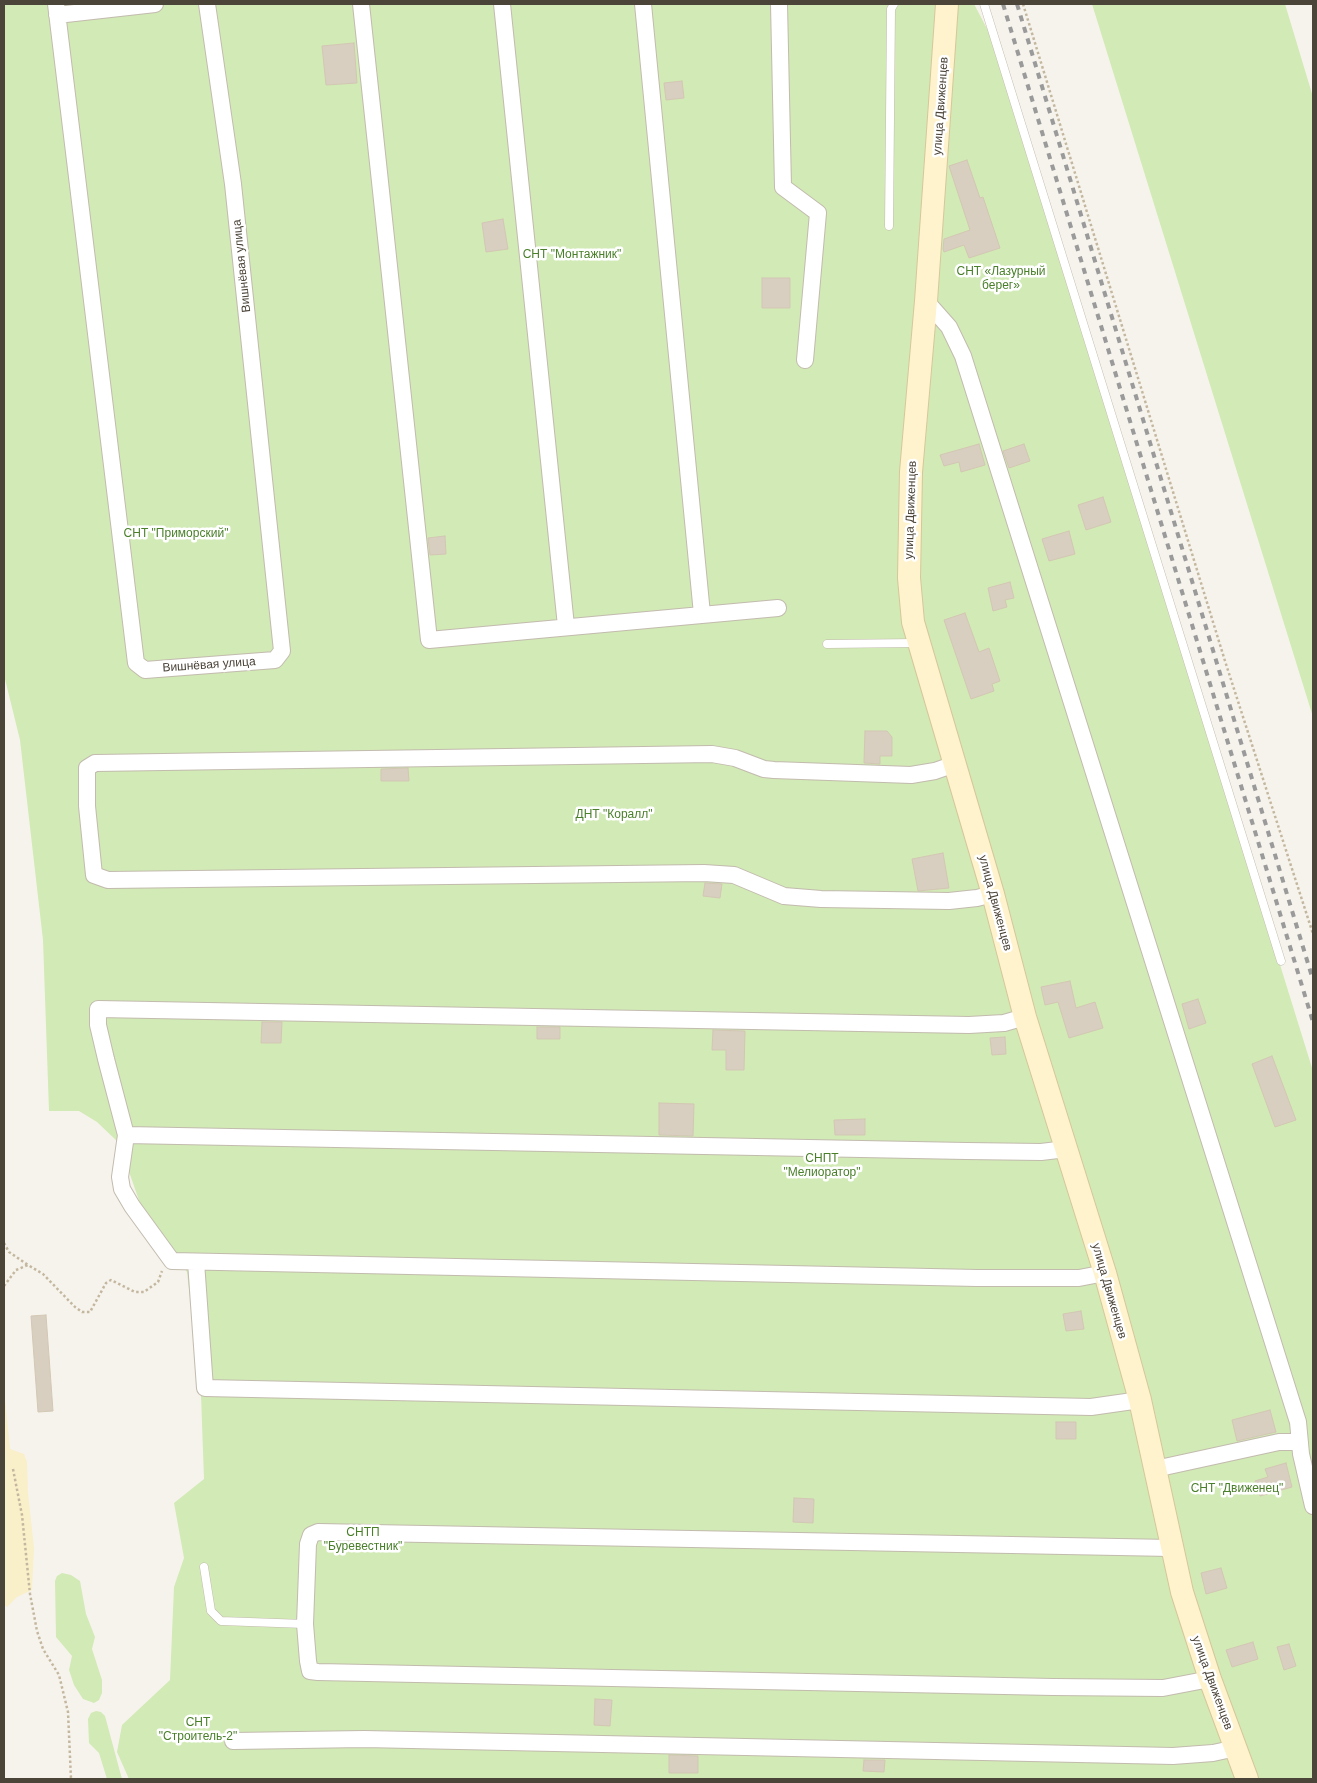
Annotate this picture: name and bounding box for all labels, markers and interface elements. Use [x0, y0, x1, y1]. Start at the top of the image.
street label: улица Движенцев [930, 56, 952, 156]
street label: Вишнёвая улица [230, 219, 254, 313]
park label: СНТ "Монтажник" [523, 248, 621, 262]
park label: СНТ «Лазурный берег» [957, 265, 1045, 293]
street label: улица Движенцев [902, 460, 920, 560]
park label: СНТ "Приморский" [124, 527, 228, 541]
street label: Вишнёвая улица [162, 655, 256, 675]
park label: ДНТ "Коралл" [576, 808, 652, 822]
street label: улица Движенцев [975, 853, 1015, 953]
park label: СНПТ "Мелиоратор" [783, 1152, 861, 1180]
street label: улица Движенцев [1088, 1242, 1130, 1340]
park label: СНТ "Движенец" [1191, 1482, 1283, 1496]
park label: СНТП "Буревестник" [324, 1526, 402, 1554]
street label: улица Движенцев [1188, 1634, 1236, 1732]
park label: СНТ "Строитель-2" [159, 1716, 237, 1744]

